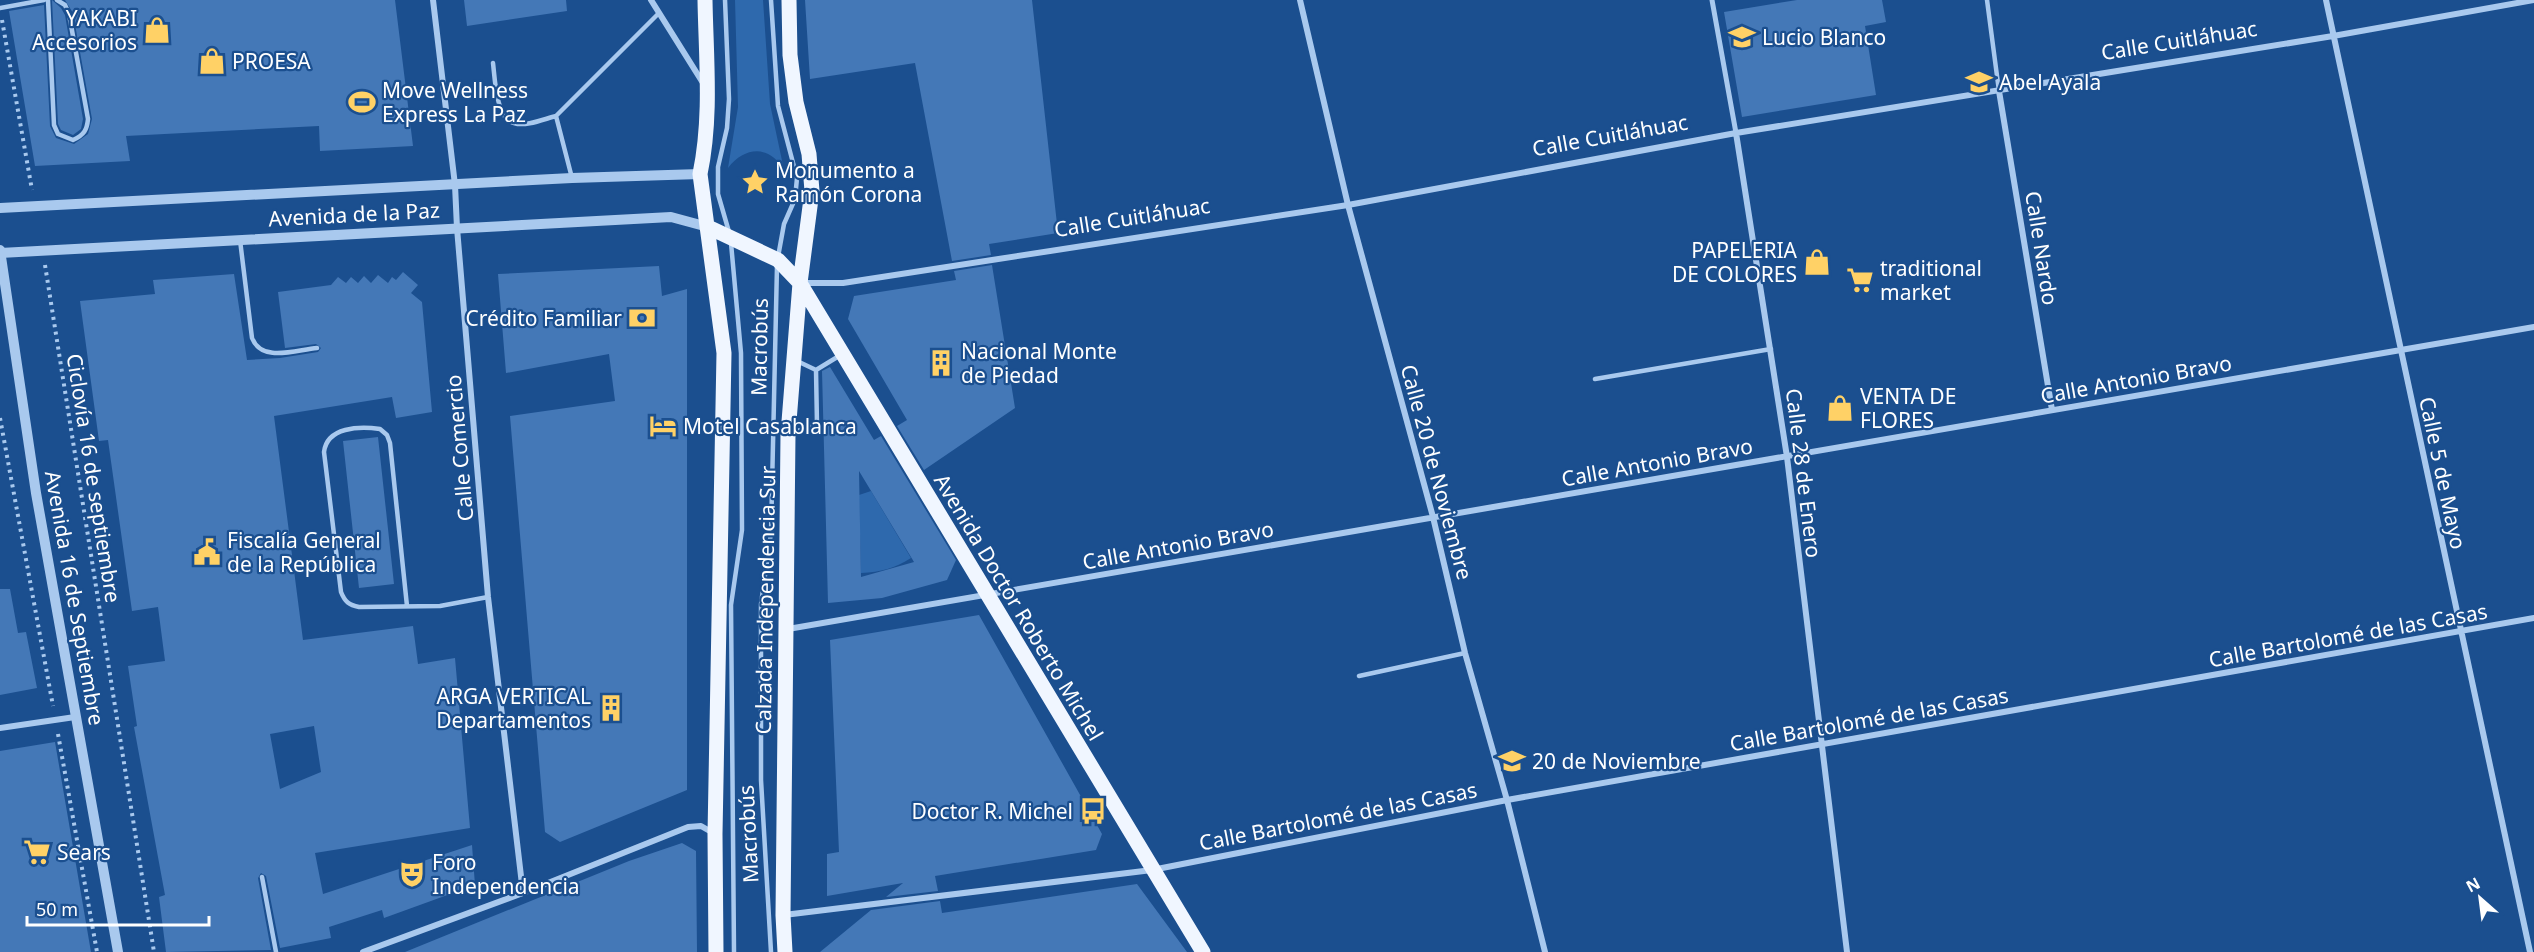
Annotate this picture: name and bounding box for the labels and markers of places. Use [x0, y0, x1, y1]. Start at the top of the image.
place label: YAKABI Accesorios [32, 4, 137, 56]
shop icon: YAKABI Accesorios [142, 15, 172, 45]
school or university icon: Lucio Blanco [1727, 22, 1757, 52]
place label: Lucio Blanco [1762, 23, 1886, 51]
shop icon: PROESA [197, 46, 227, 76]
place label: PROESA [232, 47, 311, 75]
school or university icon: Abel Ayala [1964, 67, 1994, 97]
place label: Abel Ayala [1999, 68, 2101, 96]
place label: Move Wellness Express La Paz [382, 76, 528, 128]
sports icon: Move Wellness Express La Paz [347, 87, 377, 117]
place label: Monumento a Ramón Corona [775, 156, 922, 208]
place icon: Monumento a Ramón Corona [740, 167, 770, 197]
place label: PAPELERIA DE COLORES [1672, 236, 1798, 288]
shop icon: PAPELERIA DE COLORES [1802, 247, 1832, 277]
place label: traditional market [1880, 254, 1982, 306]
supermarket icon: traditional market [1845, 265, 1875, 295]
bank icon: Crédito Familiar [627, 303, 657, 333]
place label: Crédito Familiar [466, 304, 622, 332]
place label: Nacional Monte de Piedad [961, 337, 1117, 389]
building icon: Nacional Monte de Piedad [926, 348, 956, 378]
place label: VENTA DE FLORES [1860, 382, 1956, 434]
shop icon: VENTA DE FLORES [1825, 393, 1855, 423]
hotel icon: Motel Casablanca [648, 411, 678, 441]
place label: Motel Casablanca [683, 412, 857, 440]
place label: Fiscalía General de la República [227, 526, 381, 578]
public building icon: Fiscalía General de la República [192, 537, 222, 567]
place label: ARGA VERTICAL Departamentos [436, 682, 591, 734]
building icon: ARGA VERTICAL Departamentos [596, 693, 626, 723]
school or university icon: 20 de Noviembre [1497, 746, 1527, 776]
place label: 20 de Noviembre [1532, 747, 1701, 775]
bus stop icon: Doctor R. Michel [1078, 796, 1108, 826]
place label: Doctor R. Michel [912, 797, 1073, 825]
supermarket icon: Sears [22, 837, 52, 867]
place label: Sears [57, 838, 111, 866]
place label: Foro Independencia [432, 848, 580, 900]
theatre icon: Foro Independencia [397, 859, 427, 889]

